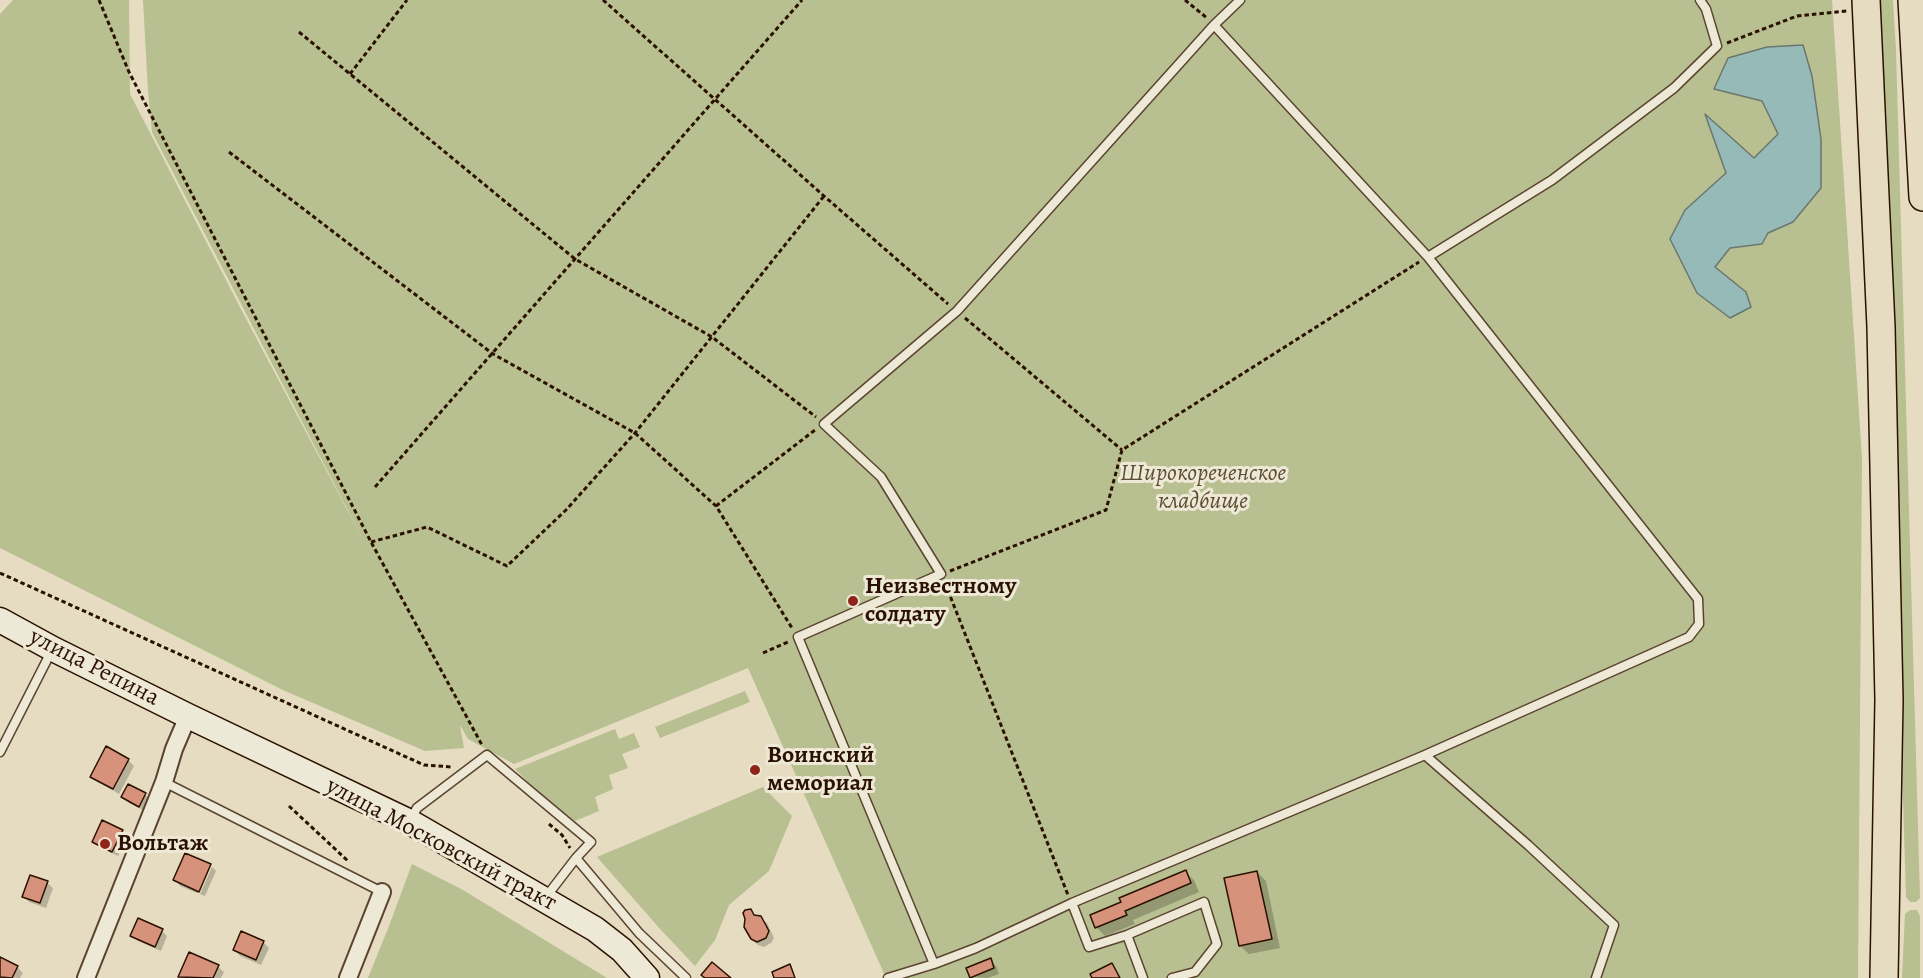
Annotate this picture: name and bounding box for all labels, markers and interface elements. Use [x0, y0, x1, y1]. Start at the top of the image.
park label: Широкореченское кладбище [1120, 460, 1286, 516]
place label: Неизвестному солдату [865, 573, 1017, 629]
marker: Неизвестному солдату [846, 594, 860, 608]
street label: улица Репина [24, 623, 164, 713]
place label: Воинский мемориал [767, 742, 874, 798]
marker: Воинский мемориал [748, 763, 762, 777]
street label: улица Московский тракт [321, 772, 561, 918]
place label: Вольтаж [117, 830, 208, 858]
marker: Вольтаж [98, 837, 112, 851]

